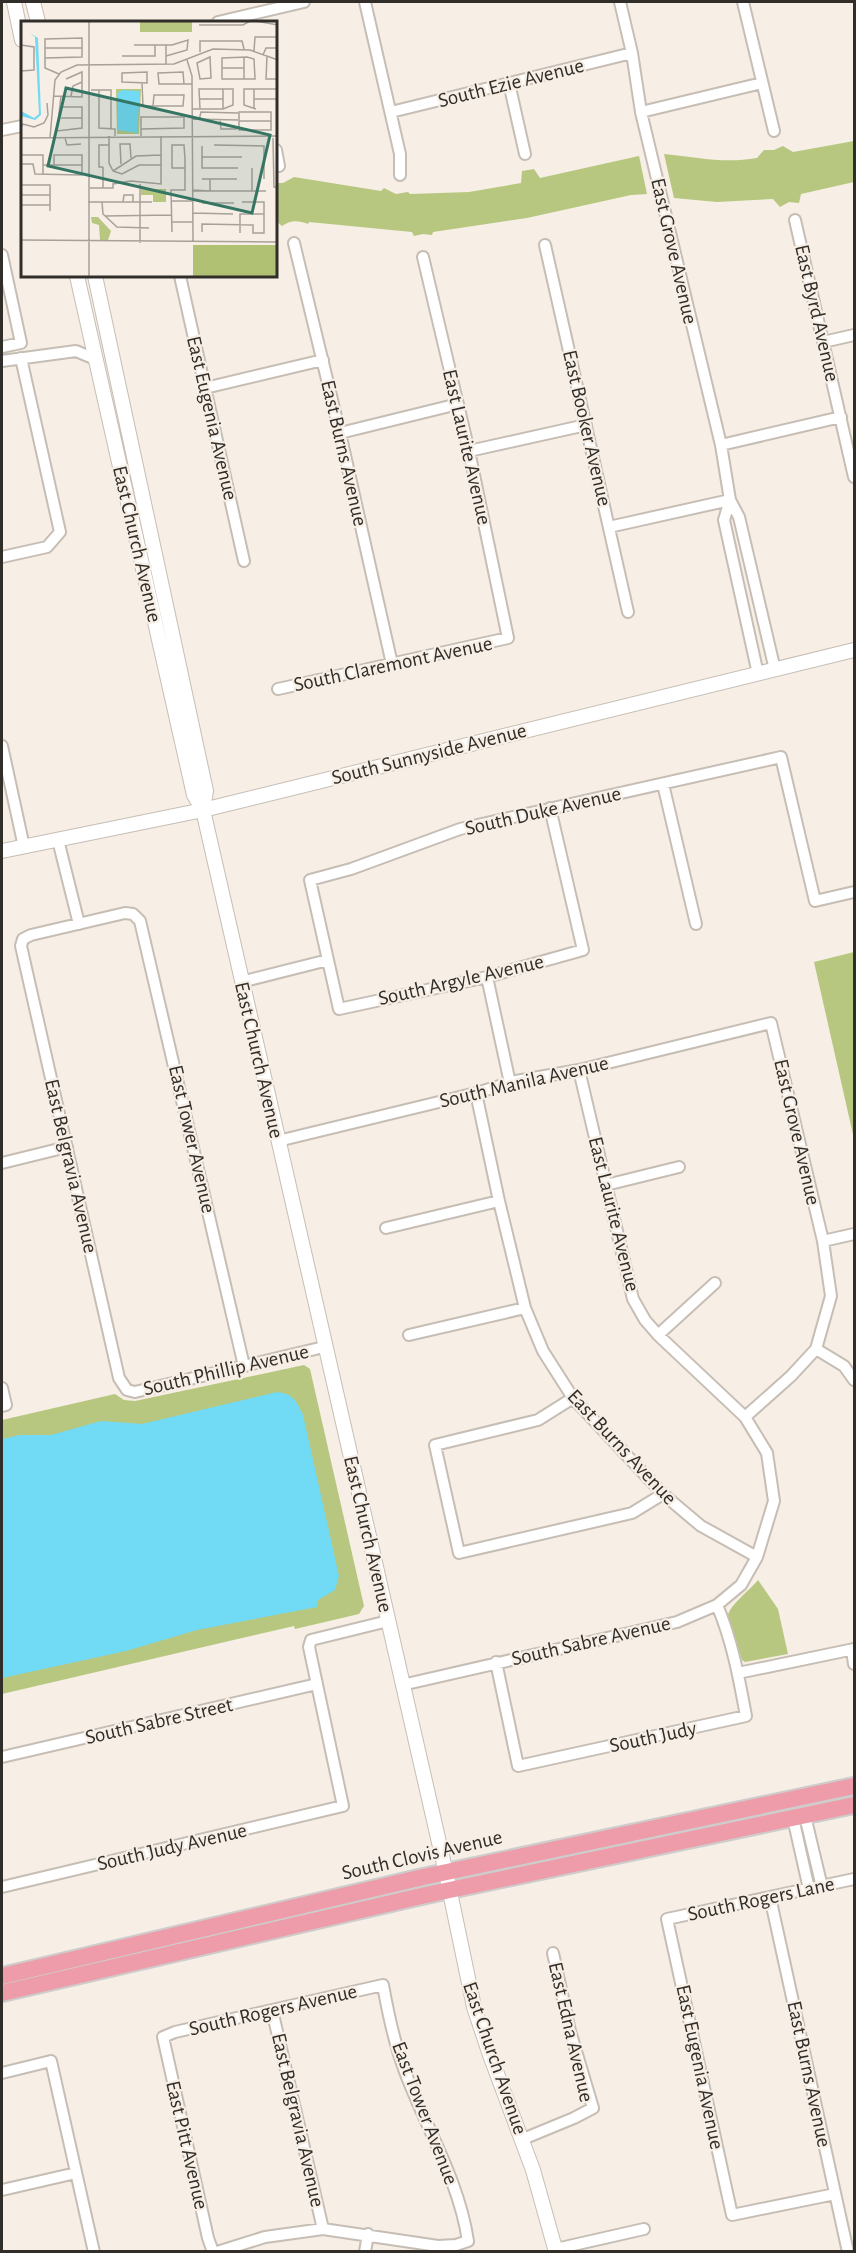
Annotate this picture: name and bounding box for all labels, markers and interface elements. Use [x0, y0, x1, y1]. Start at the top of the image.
inset map [21, 21, 278, 278]
street label: South Ezie Avenue [436, 55, 586, 111]
street label: East Grove Avenue [647, 176, 701, 326]
street label: East Byrd Avenue [791, 242, 843, 384]
street label: East Eugenia Avenue [183, 334, 241, 502]
street label: East Booker Avenue [559, 348, 615, 508]
street label: East Laurite Avenue [439, 367, 495, 527]
street label: East Burns Avenue [317, 378, 371, 528]
street label: East Church Avenue [109, 464, 165, 624]
street label: South Claremont Avenue [292, 633, 494, 695]
street label: South Sunnyside Avenue [329, 720, 529, 788]
street label: South Duke Avenue [463, 783, 623, 839]
street label: South Argyle Avenue [376, 951, 546, 1009]
street label: East Church Avenue [231, 980, 287, 1140]
street label: South Manila Avenue [437, 1052, 611, 1112]
street label: East Grove Avenue [770, 1057, 824, 1207]
street label: East Tower Avenue [165, 1063, 219, 1215]
street label: East Belgravia Avenue [41, 1077, 101, 1255]
street label: East Laurite Avenue [585, 1134, 643, 1294]
street label: South Phillip Avenue [141, 1341, 311, 1399]
street label: East Burns Avenue [563, 1385, 681, 1509]
street label: East Church Avenue [340, 1454, 396, 1614]
street label: South Sabre Avenue [509, 1612, 673, 1670]
street label: South Sabre Street [83, 1694, 235, 1748]
street label: South Judy [608, 1718, 698, 1756]
street label: South Judy Avenue [95, 1820, 249, 1874]
street label: South Clovis Avenue [340, 1826, 504, 1884]
street label: South Rogers Lane [686, 1873, 836, 1925]
street label: East Edna Avenue [545, 1960, 597, 2104]
street label: East Church Avenue [459, 1979, 531, 2137]
street label: South Rogers Avenue [187, 1980, 359, 2040]
street label: East Eugenia Avenue [672, 1983, 728, 2151]
street label: East Burns Avenue [783, 1999, 835, 2149]
street label: East Belgravia Avenue [268, 2031, 328, 2209]
street label: East Tower Avenue [388, 2039, 462, 2187]
street label: East Pitt Avenue [162, 2079, 212, 2211]

